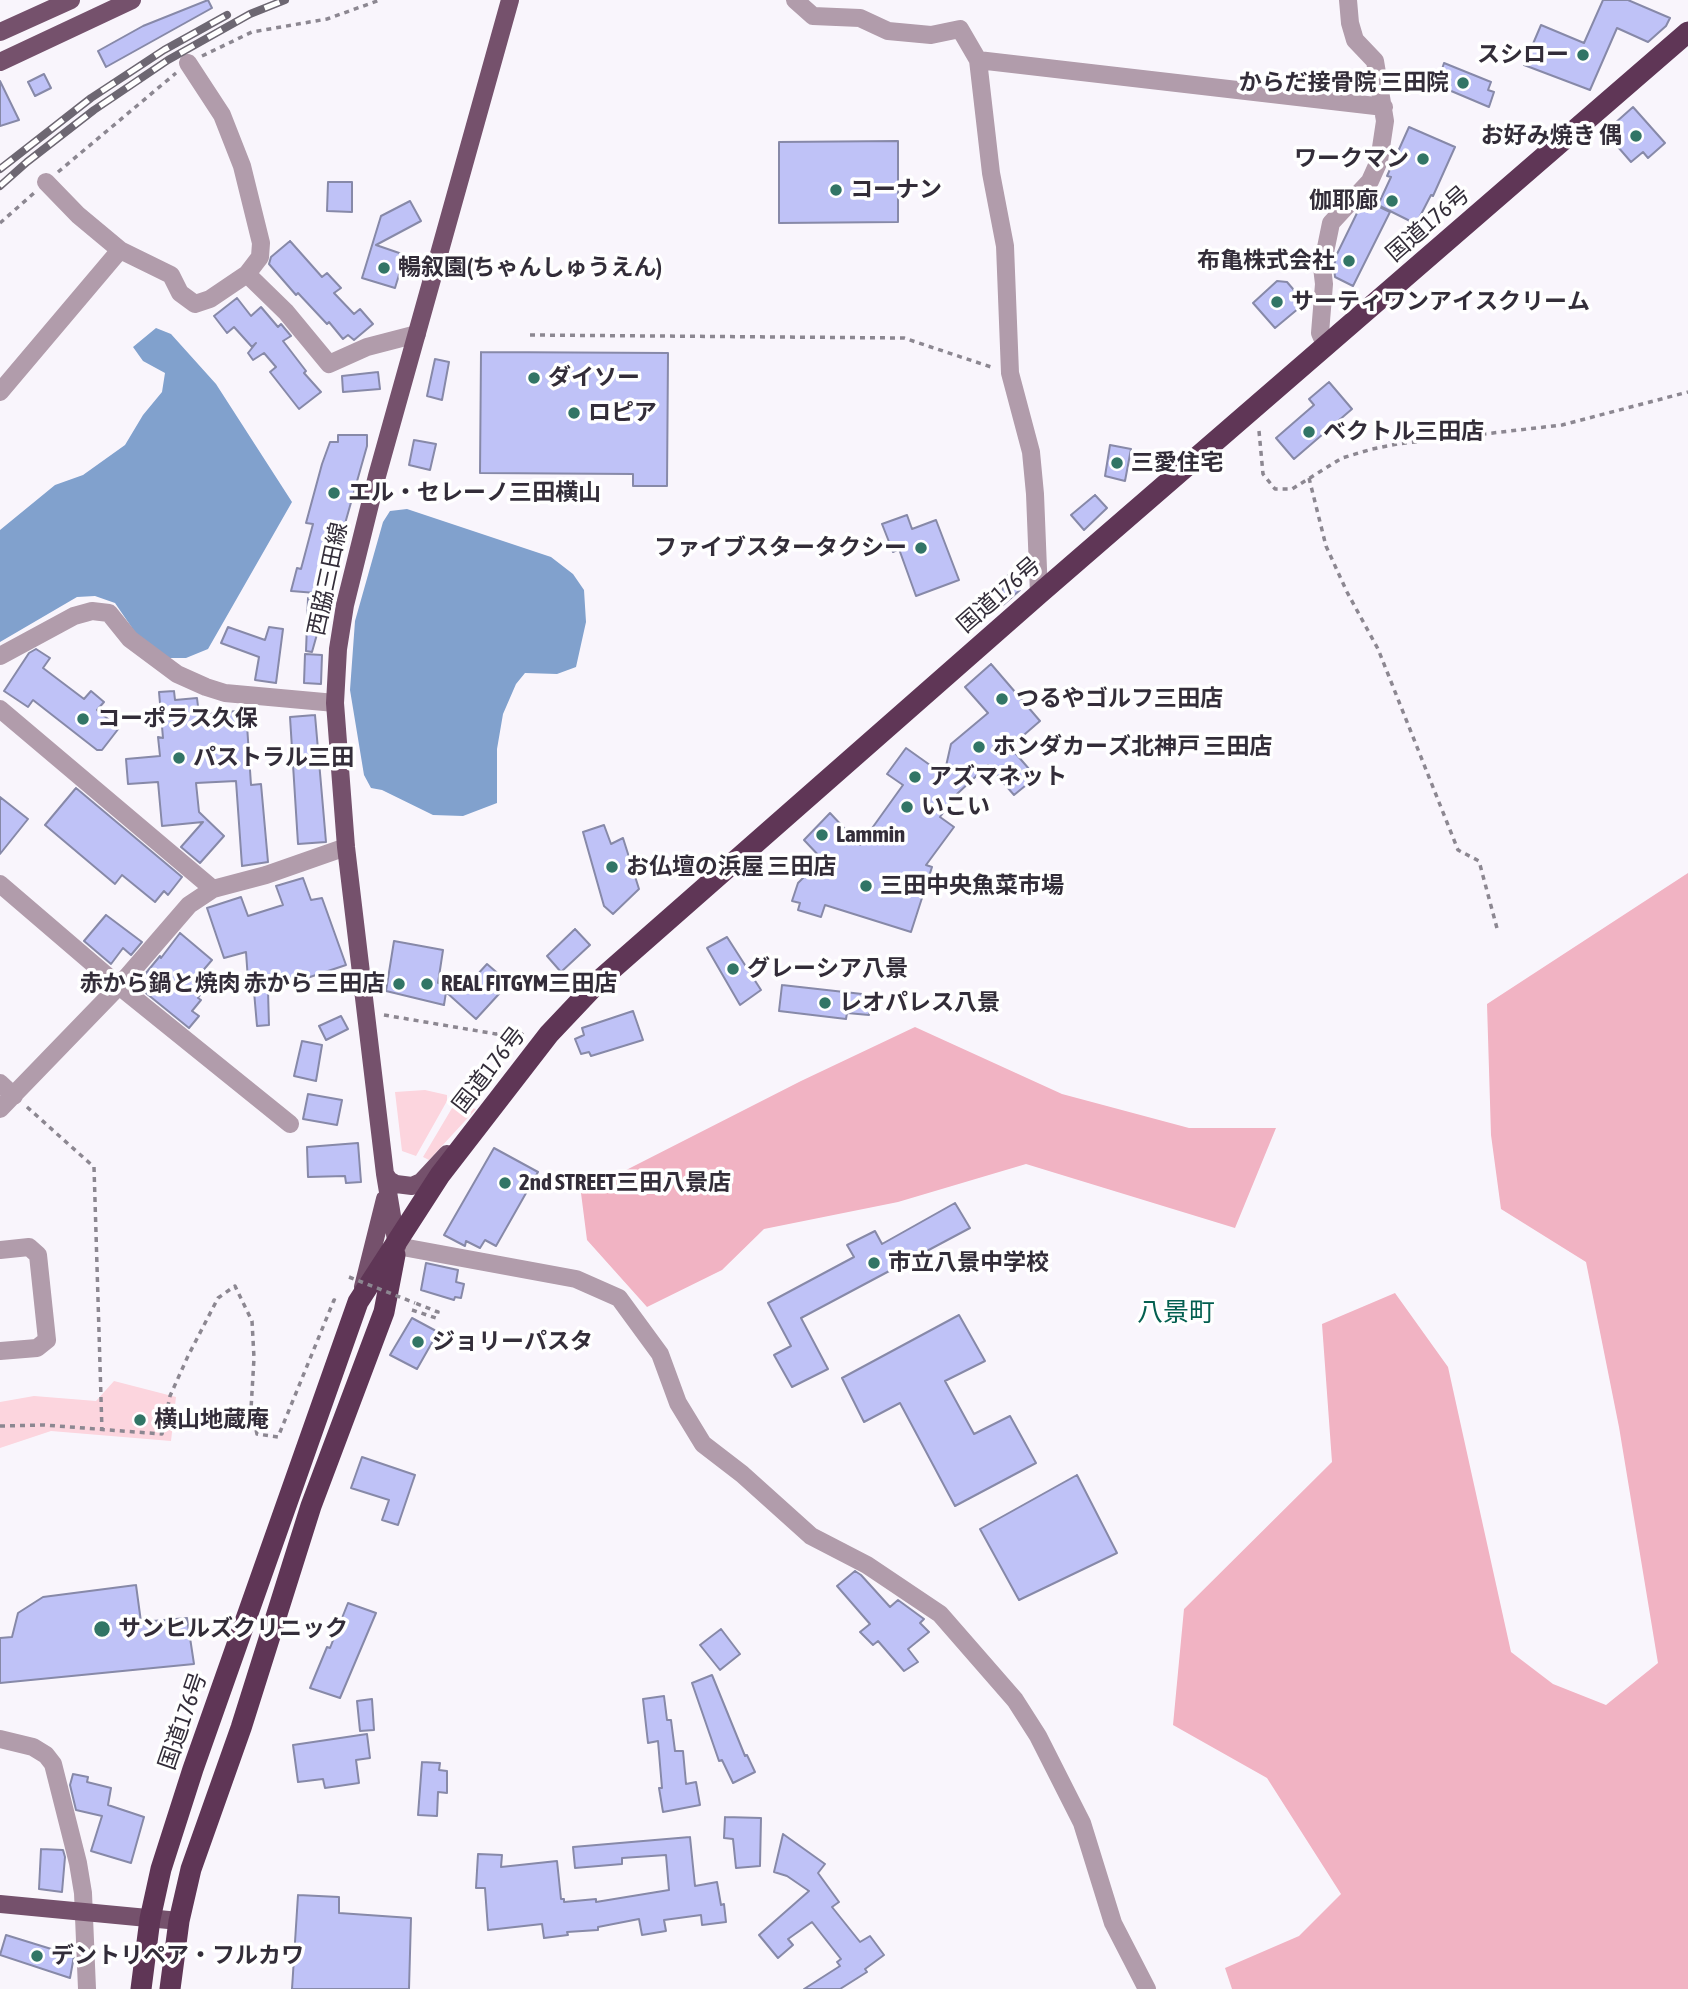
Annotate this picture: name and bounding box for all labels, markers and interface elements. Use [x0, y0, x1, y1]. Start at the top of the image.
place label: スシロー [1477, 41, 1569, 69]
marker: スシロー [1575, 47, 1591, 63]
place label: からだ接骨院 三田院 [1239, 69, 1449, 97]
marker: からだ接骨院 三田院 [1455, 75, 1471, 91]
place label: お好み焼き 偶 [1481, 122, 1622, 150]
marker: お好み焼き 偶 [1628, 128, 1644, 144]
place label: ワークマン [1294, 145, 1409, 173]
marker: ワークマン [1415, 151, 1431, 167]
place label: コーナン [850, 176, 942, 204]
street label: 国道176号 [1381, 180, 1475, 268]
marker: コーナン [828, 182, 844, 198]
place label: 伽耶廊 [1309, 187, 1378, 215]
marker: 伽耶廊 [1384, 193, 1400, 209]
place label: 布亀株式会社 [1197, 247, 1335, 275]
marker: 布亀株式会社 [1341, 253, 1357, 269]
place label: 暢叙園(ちゃんしゅうえん) [398, 254, 662, 282]
marker: 暢叙園(ちゃんしゅうえん) [376, 260, 392, 276]
place label: サーティワンアイスクリーム [1291, 288, 1590, 316]
marker: サーティワンアイスクリーム [1269, 294, 1285, 310]
place label: ダイソー [548, 364, 640, 392]
marker: ダイソー [526, 370, 542, 386]
place label: ロピア [588, 399, 657, 427]
marker: ロピア [566, 405, 582, 421]
place label: ベクトル三田店 [1323, 418, 1484, 446]
marker: ベクトル三田店 [1301, 424, 1317, 440]
place label: 三愛住宅 [1131, 449, 1223, 477]
marker: 三愛住宅 [1109, 455, 1125, 471]
place label: エル・セレーノ三田横山 [348, 479, 601, 507]
marker: エル・セレーノ三田横山 [326, 485, 342, 501]
street label: 西脇三田線 [303, 520, 353, 638]
place label: ファイブスタータクシー [654, 534, 907, 562]
marker: ファイブスタータクシー [913, 540, 929, 556]
street label: 国道176号 [952, 551, 1046, 639]
place label: つるやゴルフ三田店 [1016, 685, 1223, 713]
marker: つるやゴルフ三田店 [994, 691, 1010, 707]
place label: コーポラス久保 [97, 705, 258, 733]
marker: コーポラス久保 [75, 711, 91, 727]
place label: ホンダカーズ北神戸 三田店 [993, 733, 1272, 761]
marker: ホンダカーズ北神戸 三田店 [971, 739, 987, 755]
place label: パストラル三田 [193, 744, 354, 772]
marker: パストラル三田 [171, 750, 187, 766]
place label: アズマネット [929, 763, 1067, 791]
marker: アズマネット [907, 769, 923, 785]
place label: いこい [921, 793, 990, 821]
marker: いこい [899, 799, 915, 815]
place label: Lammin [836, 821, 905, 849]
marker: Lammin [814, 827, 830, 843]
place label: お仏壇の浜屋 三田店 [626, 853, 836, 881]
marker: お仏壇の浜屋 三田店 [604, 859, 620, 875]
place label: 三田中央魚菜市場 [880, 872, 1064, 900]
marker: 三田中央魚菜市場 [858, 878, 874, 894]
place label: グレーシア八景 [747, 955, 908, 983]
marker: グレーシア八景 [725, 961, 741, 977]
place label: 赤から鍋と焼肉 赤から 三田店 [80, 970, 385, 998]
place label: REAL FITGYM三田店 [441, 970, 617, 998]
marker: 赤から鍋と焼肉 赤から 三田店 [391, 976, 407, 992]
marker: REAL FITGYM三田店 [419, 976, 435, 992]
place label: レオパレス八景 [839, 989, 1000, 1017]
marker: レオパレス八景 [817, 995, 833, 1011]
street label: 国道176号 [447, 1022, 531, 1118]
place label: 2nd STREET三田八景店 [519, 1169, 731, 1197]
marker: 2nd STREET三田八景店 [497, 1175, 513, 1191]
place label: 市立八景中学校 [888, 1249, 1049, 1277]
marker: 市立八景中学校 [866, 1255, 882, 1271]
district label: 八景町 [1137, 1297, 1215, 1329]
place label: ジョリーパスタ [432, 1328, 593, 1356]
marker: ジョリーパスタ [410, 1334, 426, 1350]
place label: 横山地蔵庵 [154, 1406, 269, 1434]
marker: 横山地蔵庵 [132, 1412, 148, 1428]
place label: サンヒルズクリニック [118, 1615, 348, 1643]
marker: サンヒルズクリニック [92, 1619, 112, 1639]
street label: 国道176号 [153, 1669, 213, 1773]
place label: デントリペア・フルカワ [51, 1942, 304, 1970]
marker: デントリペア・フルカワ [29, 1948, 45, 1964]

